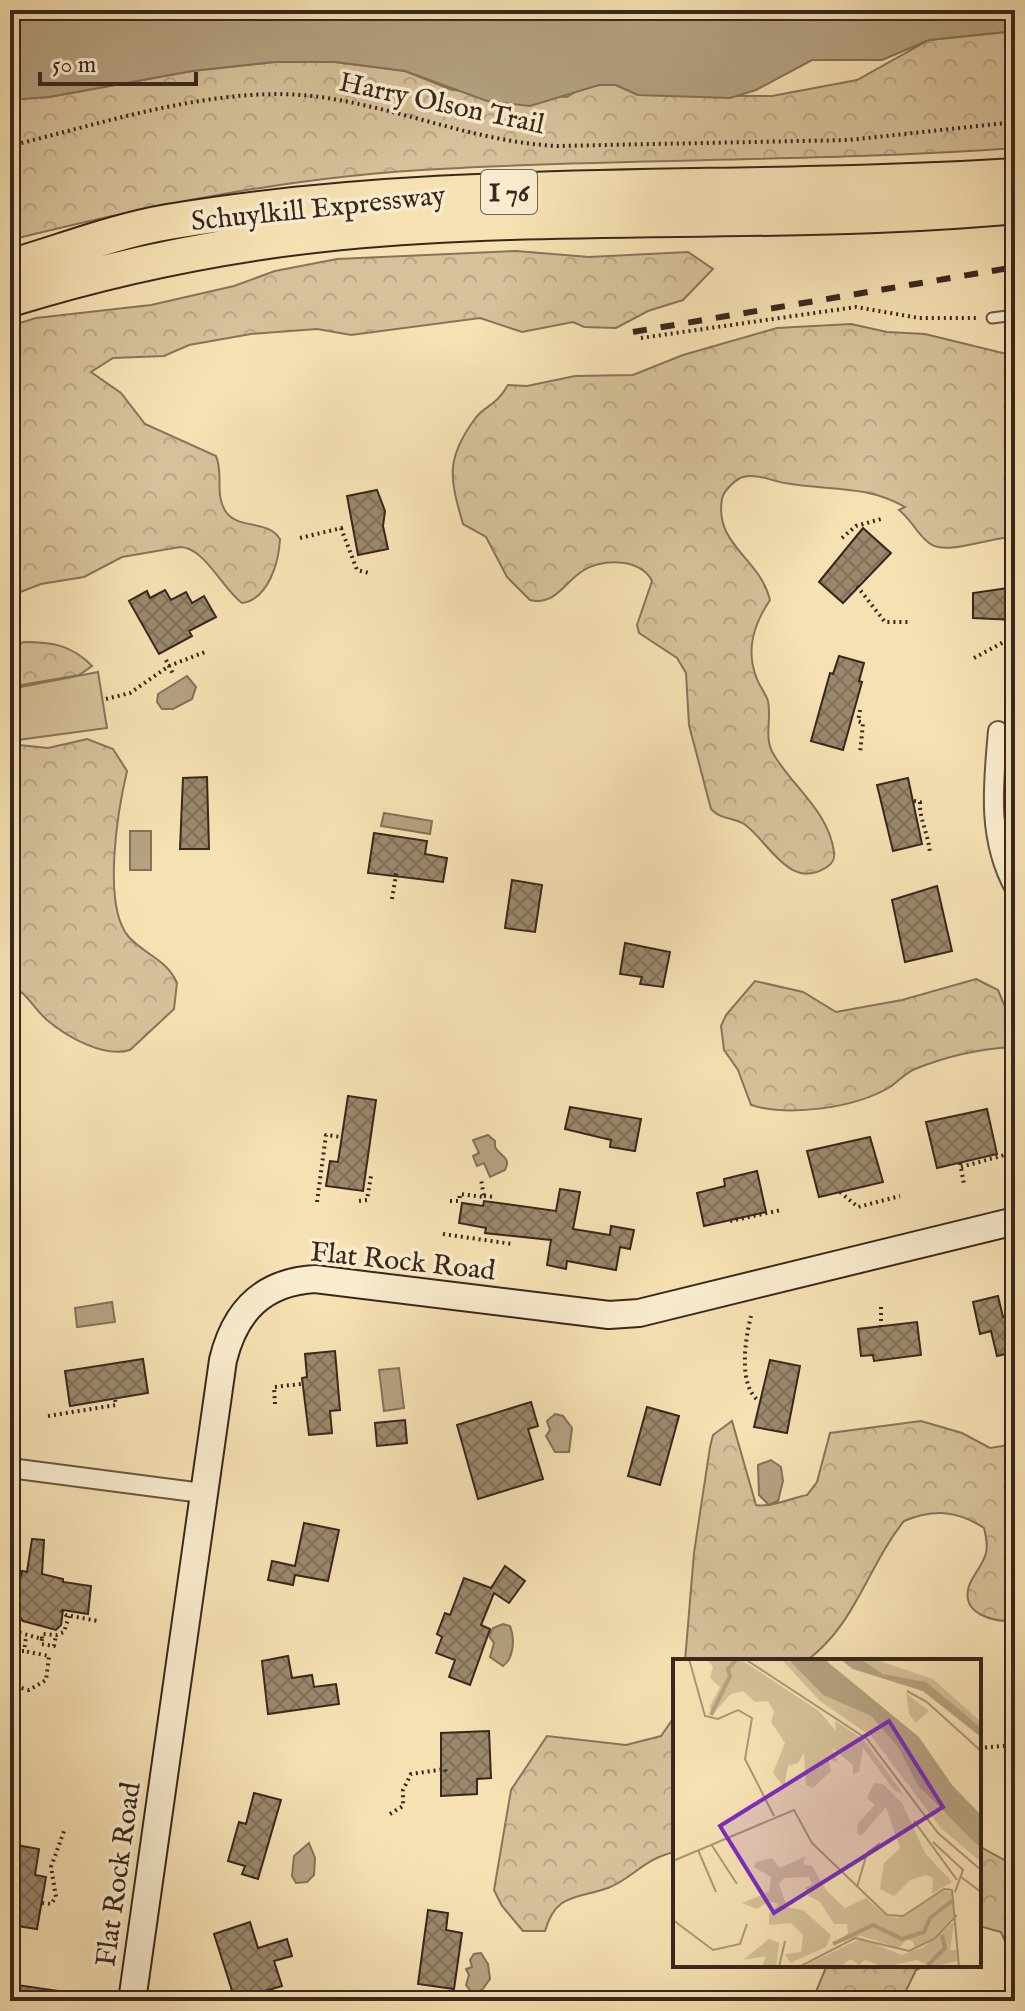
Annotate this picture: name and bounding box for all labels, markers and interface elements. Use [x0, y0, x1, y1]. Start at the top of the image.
scale bar [40, 36, 196, 86]
text: 50 m [52, 50, 96, 81]
street label: Harry Olson Trail [336, 66, 548, 143]
road number: I 76 [481, 170, 537, 214]
street label: Schuylkill Expressway [189, 179, 447, 240]
street label: Flat Rock Road [308, 1235, 497, 1290]
inset map [673, 1659, 981, 1967]
street label: Flat Rock Road [89, 1780, 150, 1969]

